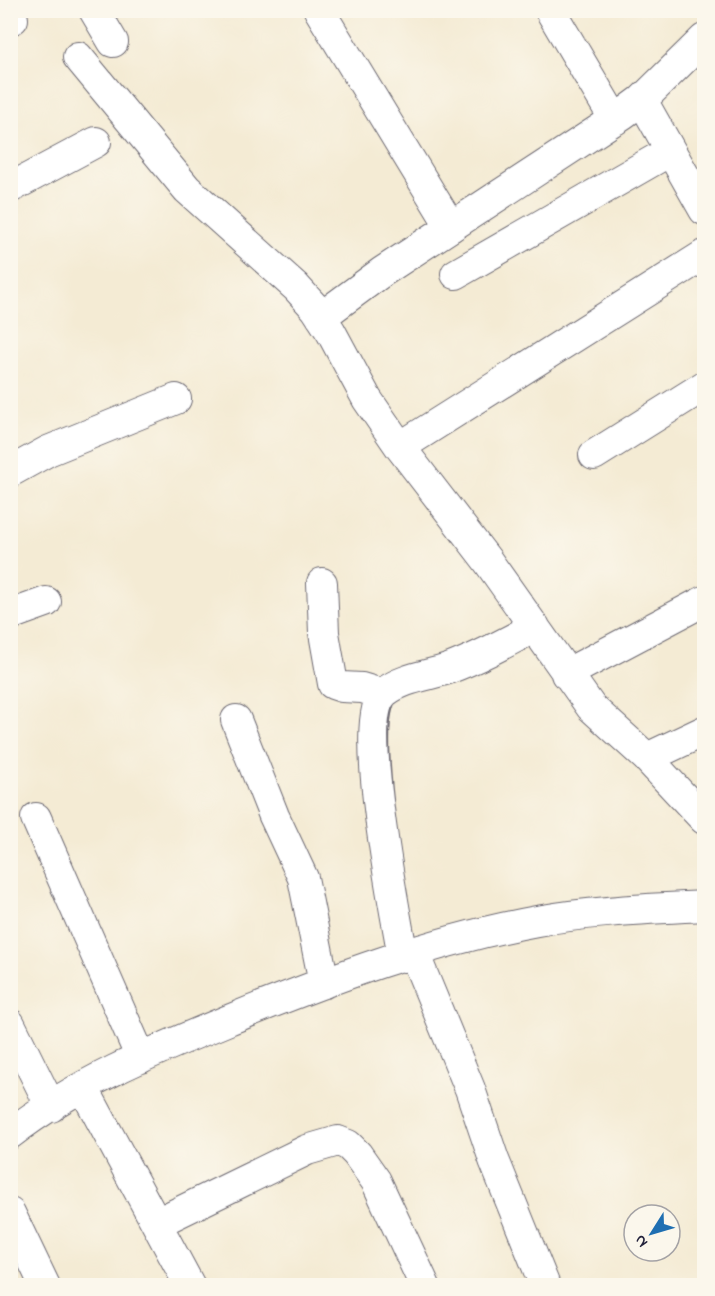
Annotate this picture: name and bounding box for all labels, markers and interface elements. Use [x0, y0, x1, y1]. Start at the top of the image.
north arrow [622, 1203, 682, 1263]
text: N [629, 1229, 654, 1252]

